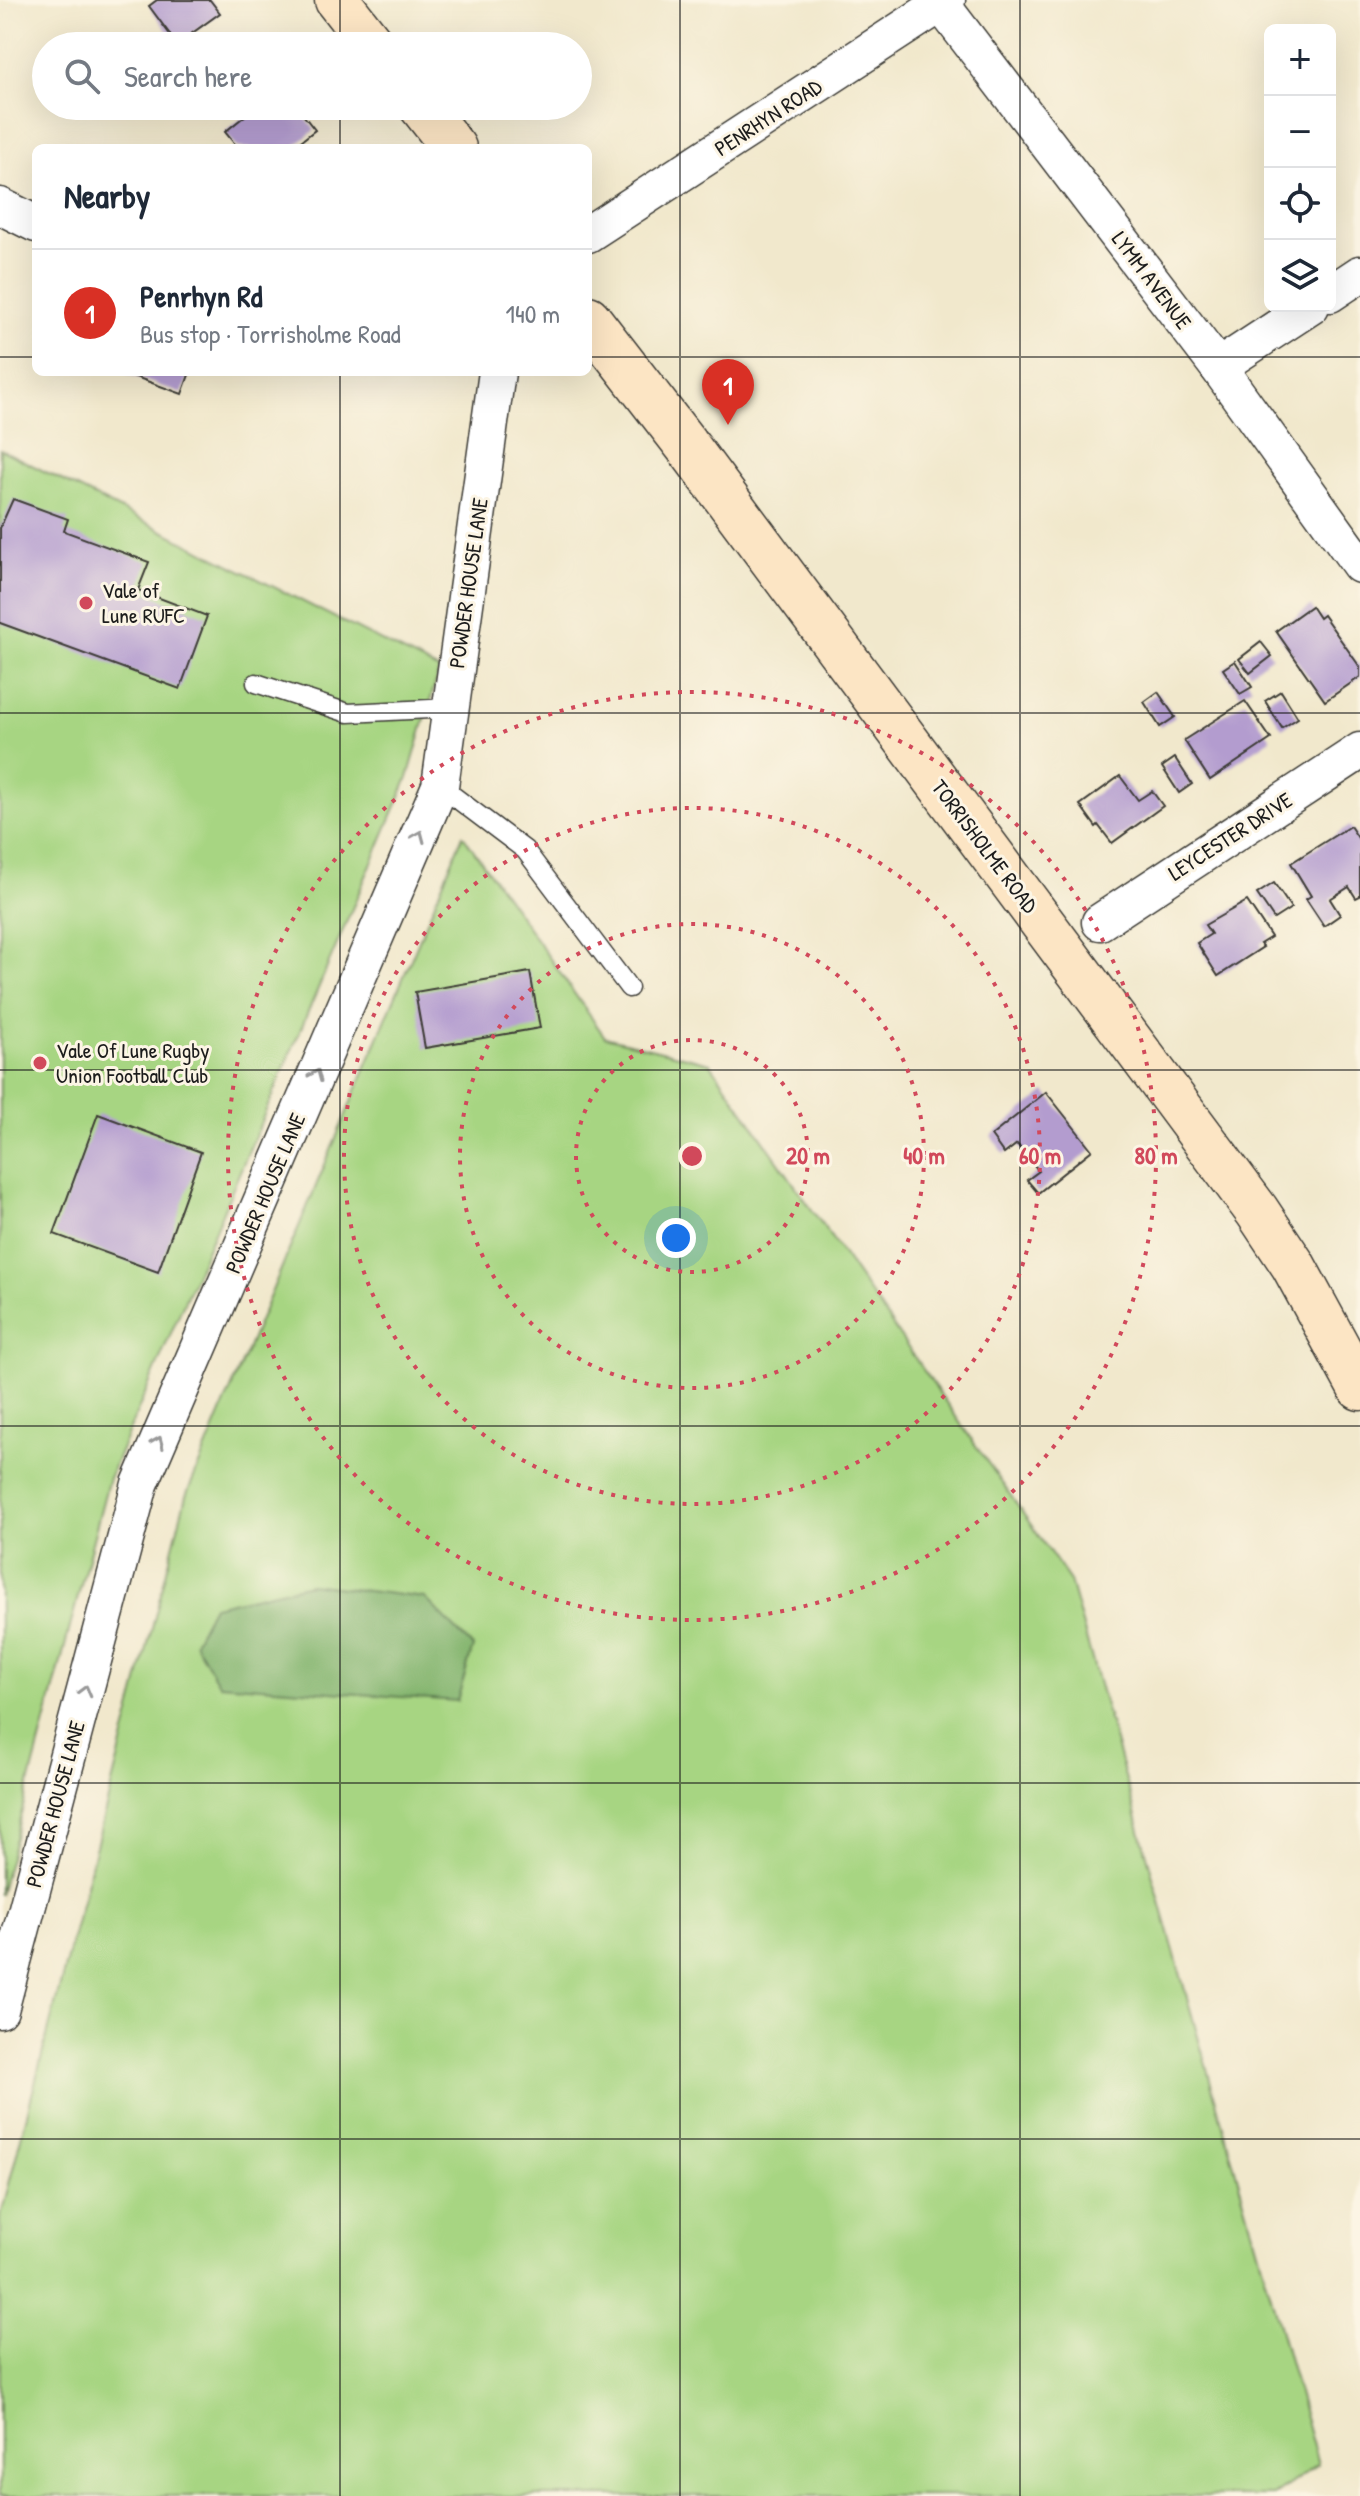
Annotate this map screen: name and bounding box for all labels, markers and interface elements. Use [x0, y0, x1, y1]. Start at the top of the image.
map controls [1264, 24, 1336, 312]
button: + [1264, 24, 1336, 96]
search box [32, 32, 592, 120]
icon: search [60, 54, 104, 98]
text: Search here [124, 56, 252, 96]
street label: PENRHYN ROAD [709, 71, 828, 163]
button: − [1264, 96, 1336, 168]
button: locate [1264, 168, 1336, 240]
text: Nearby [64, 173, 150, 219]
street label: LYMM AVENUE [1105, 225, 1199, 335]
button: layers [1264, 240, 1336, 312]
text: Penrhyn Rd [140, 276, 263, 316]
text: 1 [85, 296, 95, 331]
text: 140 m [506, 296, 560, 331]
text: Bus stop · Torrisholme Road [140, 316, 401, 351]
pin: 1 [702, 359, 754, 425]
street label: POWDER HOUSE LANE [441, 496, 495, 670]
place label: Vale of Lune RUFC [102, 575, 185, 630]
marker: Vale of Lune RUFC [77, 594, 95, 612]
street label: TORRISHOLME ROAD [925, 773, 1045, 919]
street label: LEYCESTER DRIVE [1162, 785, 1298, 887]
one-way arrow [409, 830, 425, 844]
place label: Vale Of Lune Rugby Union Football Club [56, 1035, 210, 1090]
marker: Vale Of Lune Rugby Union Football Club [31, 1054, 49, 1072]
one-way arrow [307, 1069, 323, 1083]
street label: POWDER HOUSE LANE [218, 1108, 312, 1278]
text: 20 m [786, 1139, 830, 1171]
text: 40 m [903, 1139, 945, 1171]
text: 60 m [1019, 1139, 1061, 1171]
text: 80 m [1135, 1139, 1177, 1171]
centre of rings [678, 1142, 706, 1170]
your location [656, 1218, 696, 1258]
one-way arrow [148, 1436, 164, 1450]
one-way arrow [75, 1685, 92, 1699]
street label: POWDER HOUSE LANE [18, 1717, 92, 1891]

